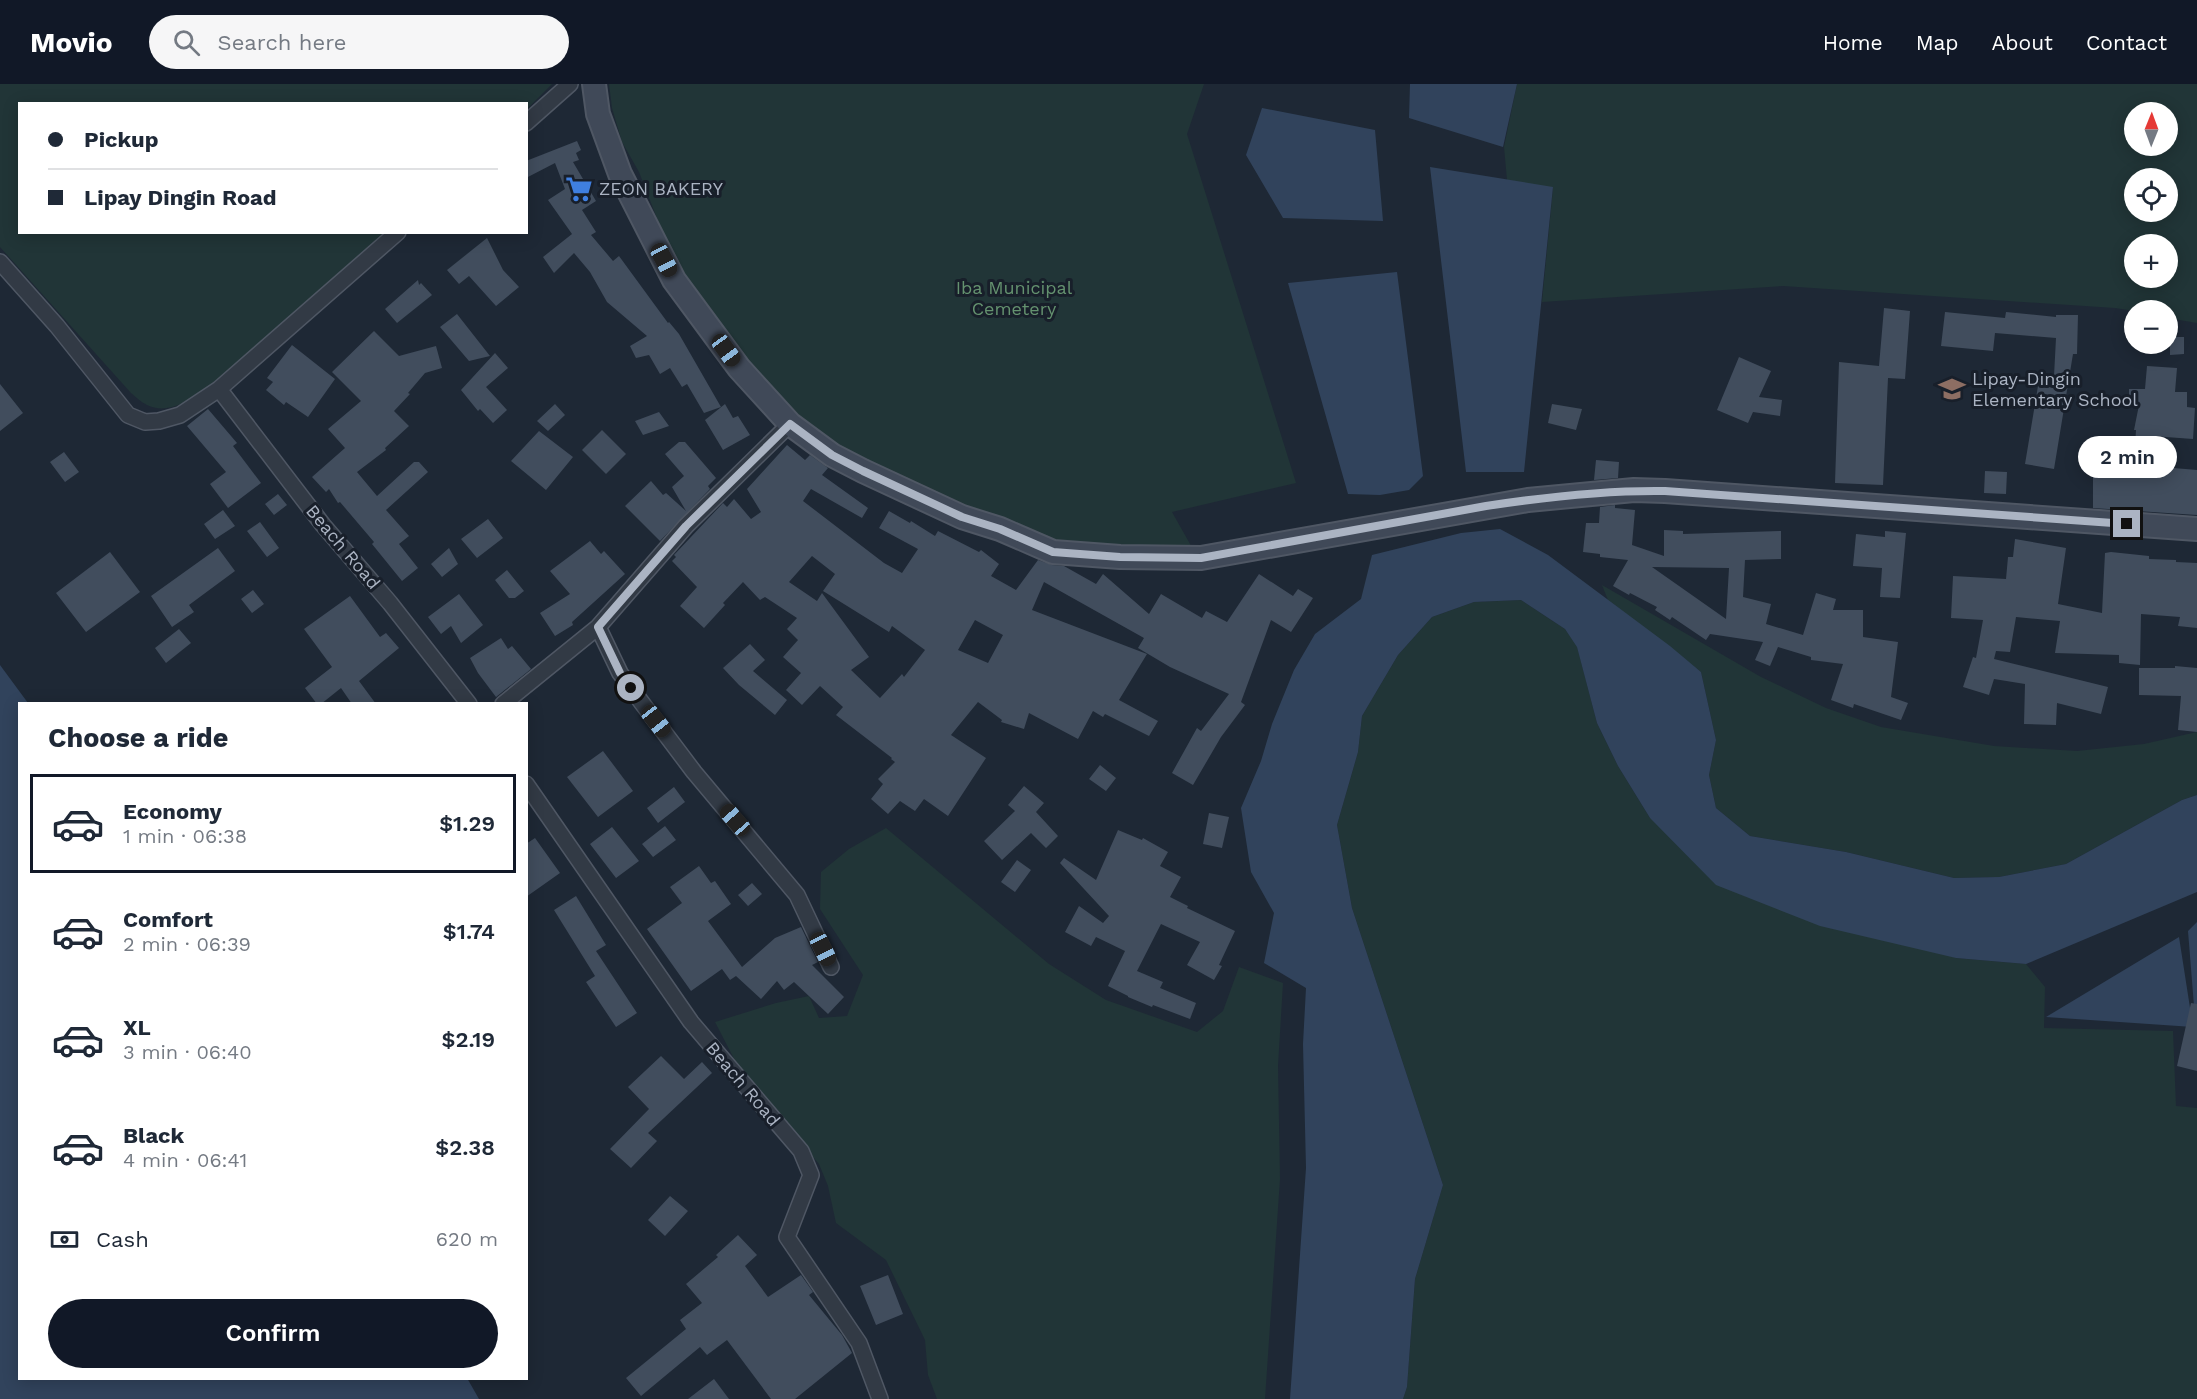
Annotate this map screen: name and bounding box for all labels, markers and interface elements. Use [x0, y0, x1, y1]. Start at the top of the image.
search box [149, 15, 569, 69]
text: Movio [30, 26, 113, 59]
icon: search [170, 26, 203, 59]
text: Search here [218, 30, 347, 55]
text: Home [1823, 30, 1883, 55]
text: Map [1916, 30, 1959, 55]
text: About [1992, 30, 2053, 55]
text: Contact [2086, 30, 2167, 55]
north arrow [2124, 102, 2178, 156]
map controls [2124, 102, 2178, 354]
text: Pickup [84, 127, 159, 152]
button: locate [2124, 168, 2178, 222]
supermarket icon: ZEON BAKERY [564, 174, 594, 204]
place label: ZEON BAKERY [599, 178, 724, 199]
text: Lipay Dingin Road [84, 185, 277, 210]
button: + [2124, 234, 2178, 288]
car [648, 240, 680, 280]
park label: Iba Municipal Cemetery [956, 277, 1073, 319]
button: − [2124, 300, 2178, 354]
car [708, 330, 744, 370]
place label: Lipay-Dingin Elementary School [1972, 368, 2138, 410]
school or university icon: Lipay-Dingin Elementary School [1937, 374, 1967, 404]
callout: 2 min [2078, 437, 2176, 479]
text: 2 min [2100, 445, 2155, 469]
street label: Beach Road [302, 500, 385, 593]
route end [2113, 510, 2140, 537]
route start [617, 674, 644, 701]
car [638, 701, 674, 741]
text: Choose a ride [48, 722, 228, 754]
icon: car [51, 797, 105, 851]
text: Economy [123, 799, 222, 824]
car [716, 801, 754, 839]
text: $1.29 [439, 811, 495, 836]
text: 1 min · 06:38 [123, 824, 247, 848]
icon: car [51, 905, 105, 959]
text: Comfort [123, 907, 213, 932]
text: $1.74 [443, 919, 495, 944]
car [807, 929, 839, 969]
text: 2 min · 06:39 [123, 932, 251, 956]
icon: car [51, 1013, 105, 1067]
text: XL [123, 1015, 151, 1040]
text: $2.19 [442, 1027, 495, 1052]
street label: Beach Road [702, 1037, 785, 1130]
text: 3 min · 06:40 [123, 1040, 252, 1064]
icon: car [51, 1121, 105, 1175]
text: Black [123, 1123, 184, 1148]
text: $2.38 [435, 1135, 495, 1160]
text: 4 min · 06:41 [123, 1148, 247, 1172]
icon: cash [48, 1223, 81, 1256]
text: Cash [96, 1227, 149, 1252]
text: 620 m [436, 1227, 498, 1251]
button: Confirm [48, 1299, 498, 1368]

